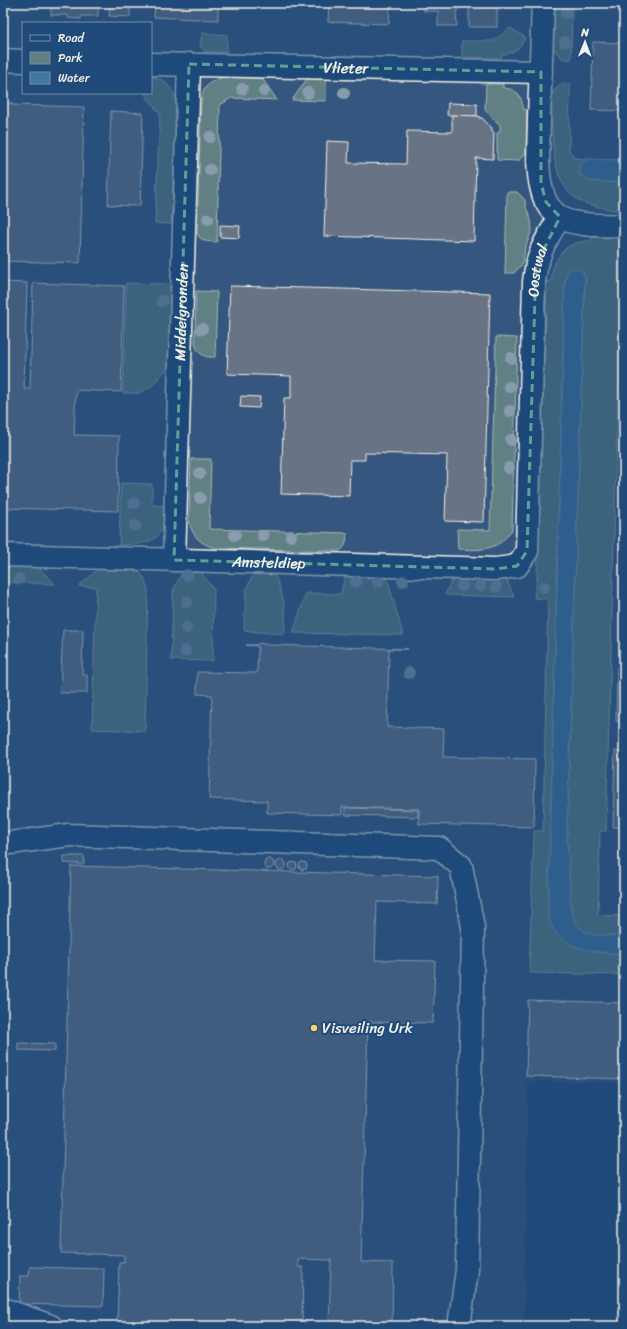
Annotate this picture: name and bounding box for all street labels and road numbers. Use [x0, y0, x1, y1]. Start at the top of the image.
street label: Vlieter [323, 55, 370, 81]
street label: Oostwal [521, 239, 556, 297]
street label: Middelgronden [167, 263, 196, 361]
street label: Amsteldiep [231, 548, 306, 577]

